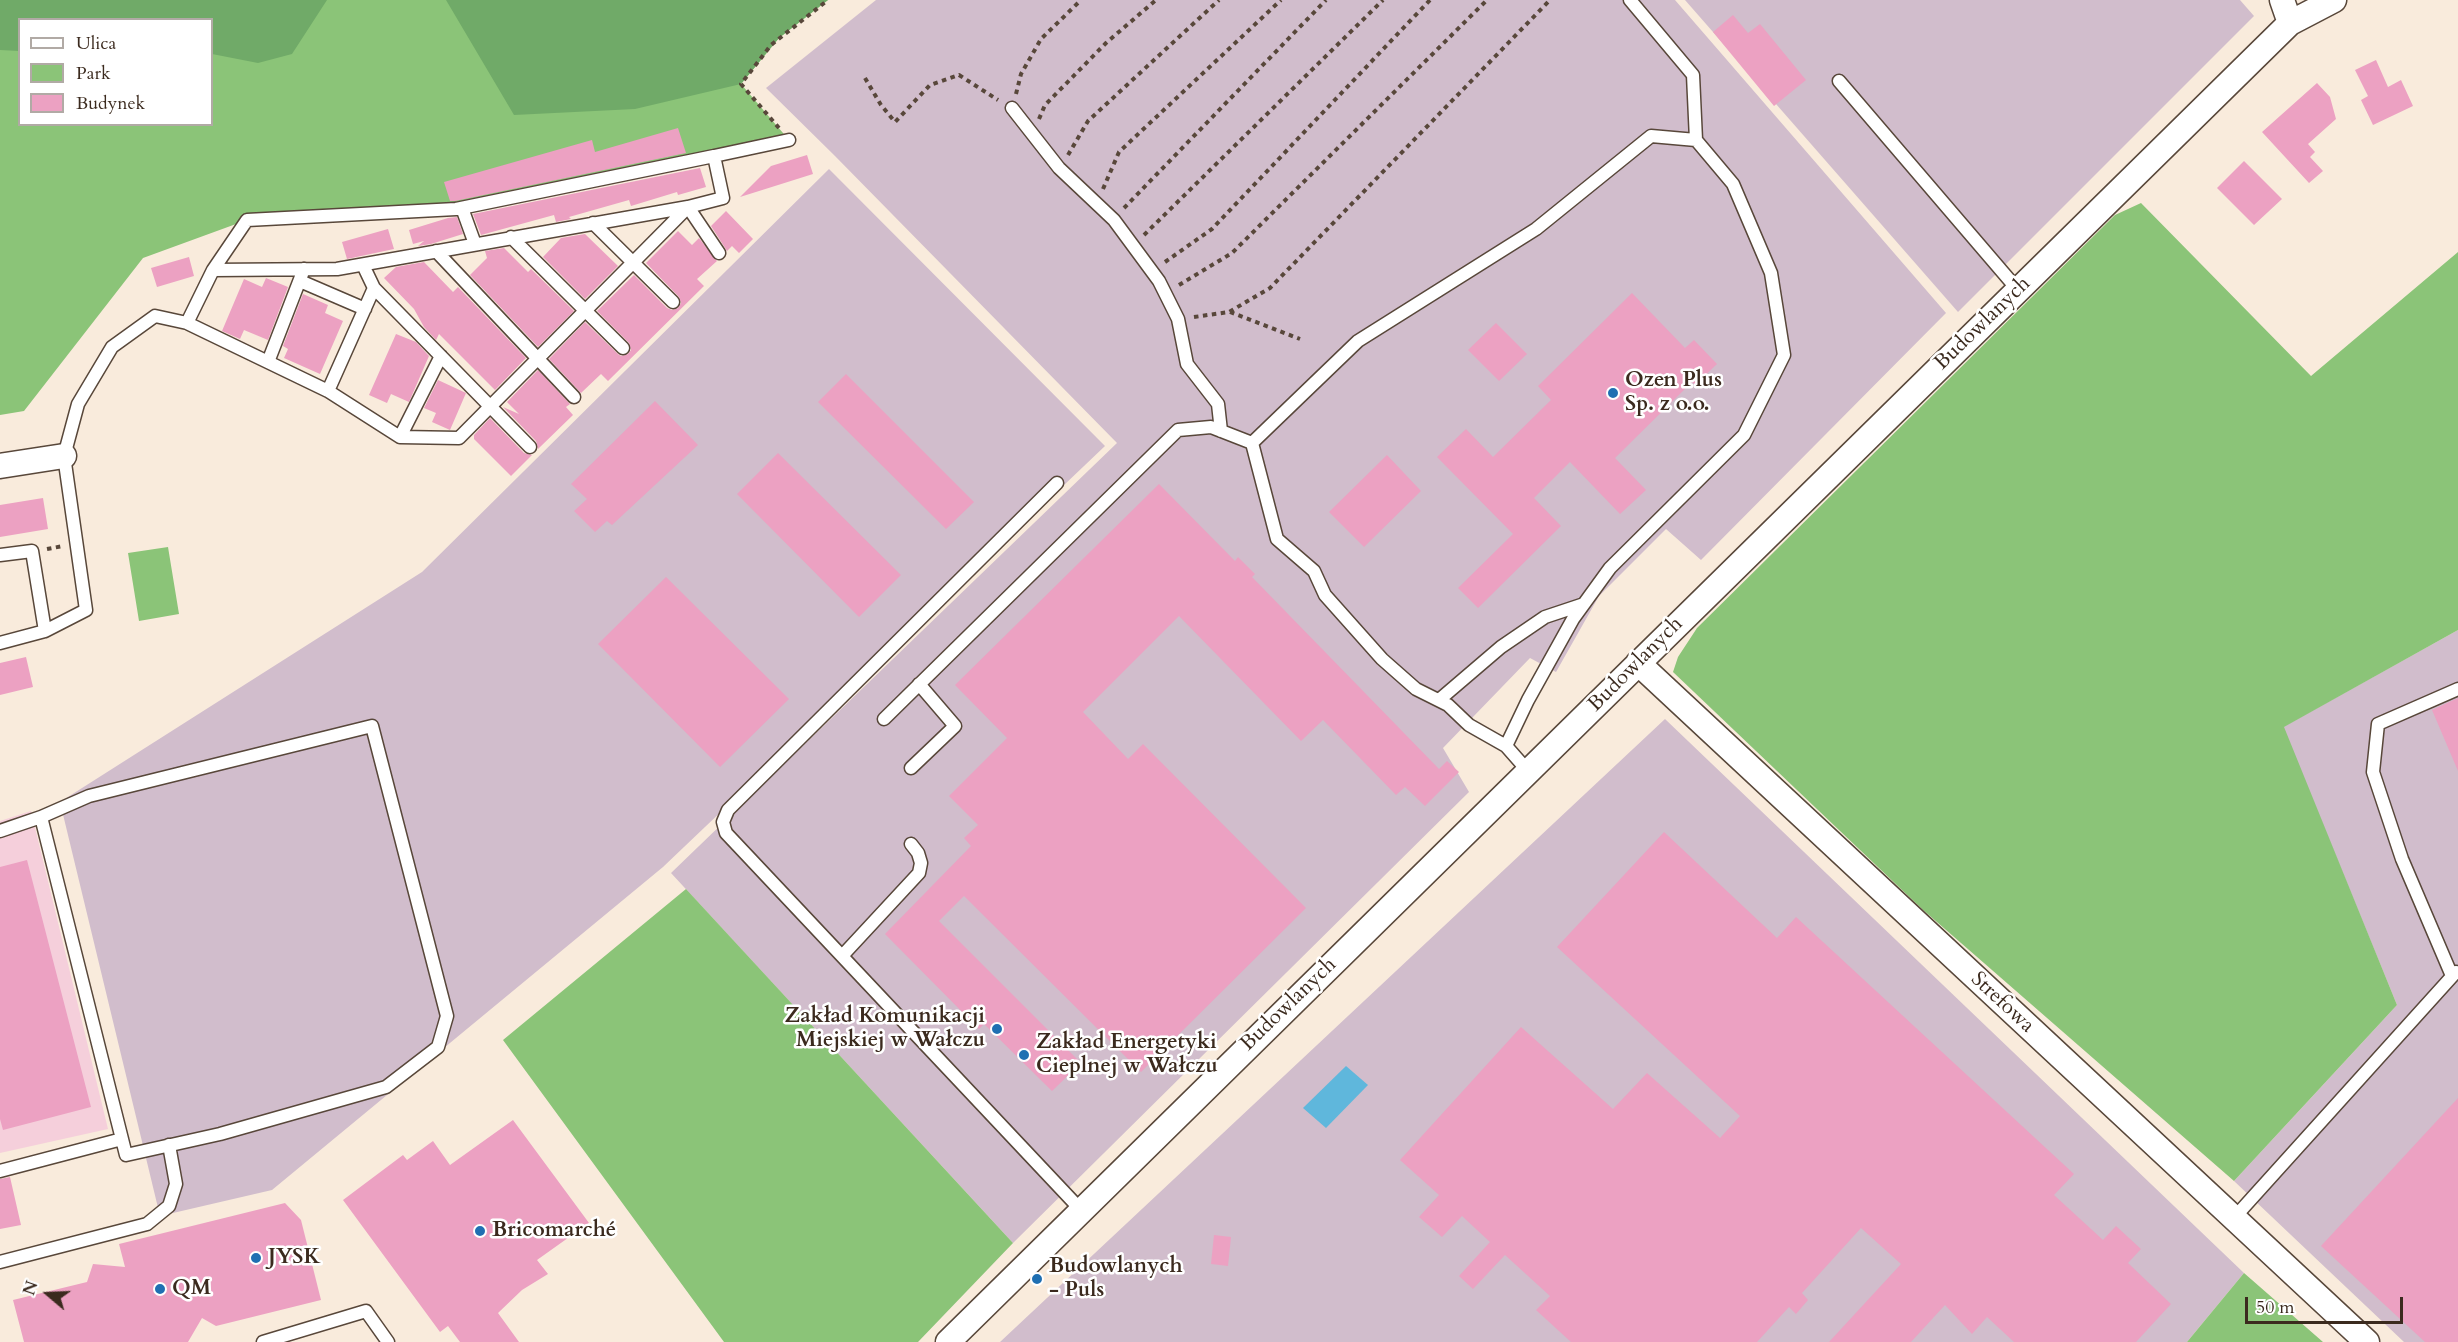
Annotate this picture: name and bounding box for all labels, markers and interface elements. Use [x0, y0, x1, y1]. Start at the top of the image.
legend [18, 18, 213, 126]
text: Ulica [76, 31, 116, 56]
text: Park [76, 61, 111, 86]
text: Budynek [76, 91, 145, 116]
street label: Budowlanych [1930, 272, 2036, 376]
place label: Ozen Plus Sp. z o.o. [1625, 368, 1722, 418]
marker: Ozen Plus Sp. z o.o. [1606, 386, 1620, 400]
street label: Budowlanych [1583, 612, 1689, 718]
street label: Budowlanych [1236, 953, 1342, 1057]
street label: Strefowa [1965, 967, 2039, 1039]
place label: Zakład Komunikacji Miejskiej w Wałczu [784, 1004, 985, 1054]
marker: Zakład Komunikacji Miejskiej w Wałczu [990, 1022, 1004, 1036]
place label: Zakład Energetyki Cieplnej w Wałczu [1036, 1030, 1218, 1080]
marker: Zakład Energetyki Cieplnej w Wałczu [1017, 1048, 1031, 1062]
place label: Bricomarché [492, 1218, 616, 1244]
marker: Bricomarché [473, 1224, 487, 1238]
place label: JYSK [268, 1245, 320, 1271]
marker: JYSK [249, 1251, 263, 1265]
place label: Budowlanych - Puls [1049, 1254, 1182, 1304]
north arrow [18, 1264, 78, 1324]
marker: Budowlanych - Puls [1030, 1272, 1044, 1286]
place label: QM [172, 1276, 211, 1302]
text: N [18, 1278, 44, 1298]
marker: QM [153, 1282, 167, 1296]
scale bar [2248, 1285, 2406, 1323]
text: 50 m [2256, 1295, 2295, 1320]

